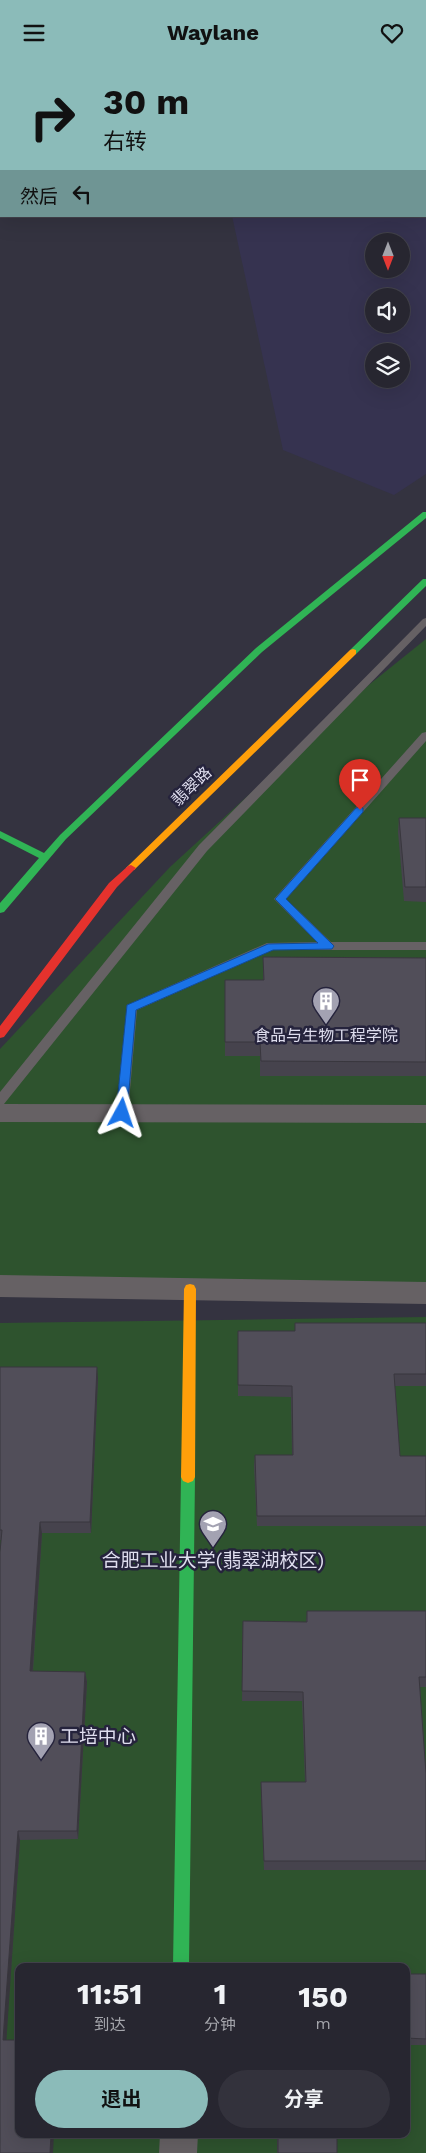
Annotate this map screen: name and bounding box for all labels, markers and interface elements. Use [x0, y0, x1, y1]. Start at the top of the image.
icon: menu [20, 19, 48, 47]
icon: heart [378, 19, 406, 47]
text: Waylane [167, 20, 259, 45]
text: 30 m [103, 81, 189, 123]
icon: right [20, 85, 85, 150]
text: 右转 [103, 129, 147, 154]
icon: left [68, 180, 96, 208]
text: 然后 [20, 185, 58, 208]
north arrow [365, 233, 410, 277]
map controls [365, 233, 410, 388]
button: sound [365, 288, 410, 333]
button: layers [365, 343, 410, 388]
pin [339, 759, 381, 810]
street label: 翡翠路 [167, 763, 215, 810]
icon: arrive [346, 766, 374, 794]
building icon: 食品与生物工程学院 [311, 986, 341, 1025]
place label: 食品与生物工程学院 [254, 1026, 398, 1045]
position arrow [95, 1086, 147, 1138]
school or university icon: 合肥工业大学(翡翠湖校区) [198, 1509, 228, 1548]
place label: 合肥工业大学(翡翠湖校区) [102, 1549, 324, 1572]
building icon: 工培中心 [26, 1721, 56, 1760]
place label: 工培中心 [60, 1725, 136, 1748]
text: 11:51 [77, 1976, 142, 2011]
text: 1 [214, 1976, 227, 2011]
text: 150 [298, 1979, 348, 2014]
text: m [316, 2014, 331, 2033]
text: 到达 [94, 2015, 126, 2034]
text: 分钟 [204, 2015, 236, 2034]
button: 退出 [35, 2070, 208, 2128]
button: 分享 [218, 2070, 390, 2128]

